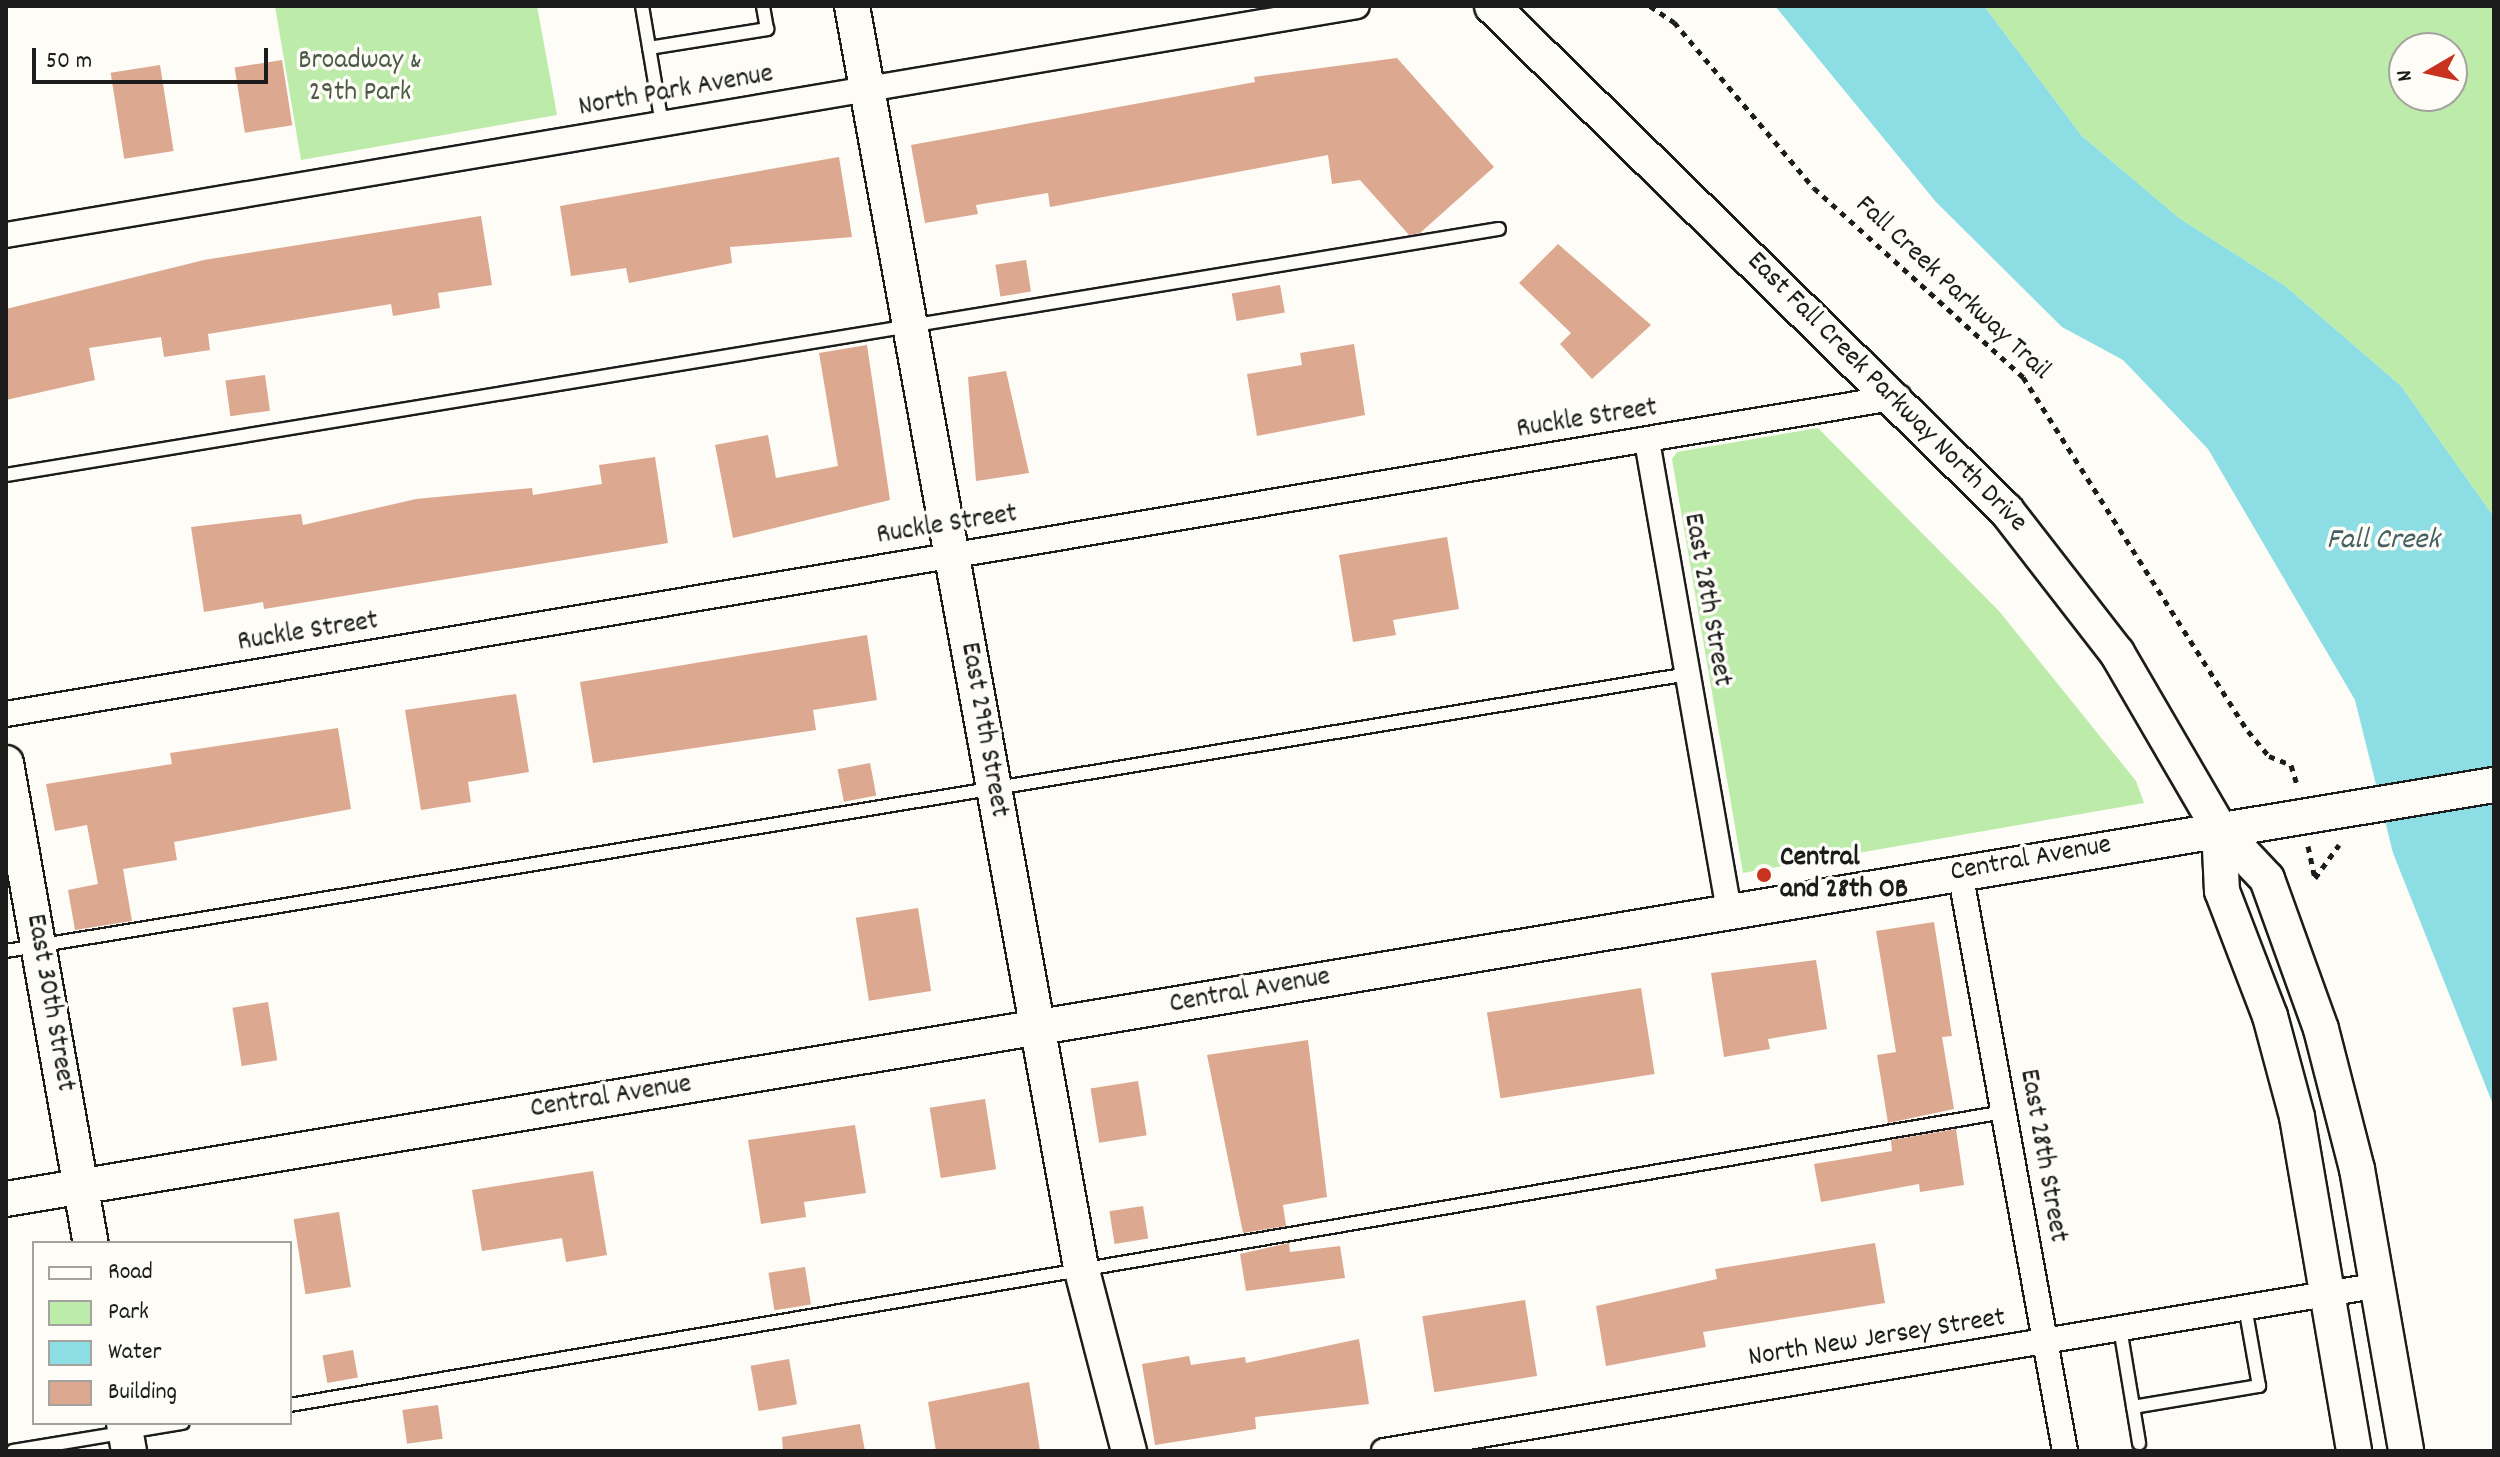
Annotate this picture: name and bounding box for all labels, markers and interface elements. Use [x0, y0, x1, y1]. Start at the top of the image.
scale bar [36, 32, 272, 82]
north arrow [2388, 32, 2468, 112]
text: 50 m [46, 45, 92, 79]
park label: Broadway & 29th Park [298, 45, 422, 111]
street label: North Park Avenue [576, 58, 776, 126]
text: N [2390, 68, 2422, 83]
street label: Fall Creek Parkway Trail [1847, 190, 2057, 388]
street label: East Fall Creek Parkway North Drive [1739, 246, 2033, 540]
street label: Ruckle Street [1514, 392, 1660, 448]
street label: Ruckle Street [874, 498, 1020, 554]
street label: East 28th Street [1674, 511, 1738, 689]
water label: Fall Creek [2326, 524, 2440, 560]
street label: Ruckle Street [235, 605, 381, 661]
street label: East 29th Street [951, 640, 1015, 820]
street label: Central Avenue [1948, 829, 2114, 891]
place label: Central and 28th OB [1780, 842, 1908, 908]
marker: Central and 28th OB [1755, 866, 1773, 884]
street label: East 30th Street [17, 912, 81, 1094]
street label: Central Avenue [1167, 961, 1333, 1023]
street label: East 28th Street [2010, 1067, 2074, 1245]
street label: Central Avenue [528, 1069, 694, 1127]
legend [32, 1241, 292, 1425]
text: Road [108, 1256, 153, 1290]
text: Park [108, 1296, 149, 1330]
street label: North New Jersey Street [1746, 1302, 2008, 1376]
text: Water [108, 1336, 161, 1370]
text: Building [108, 1376, 177, 1410]

